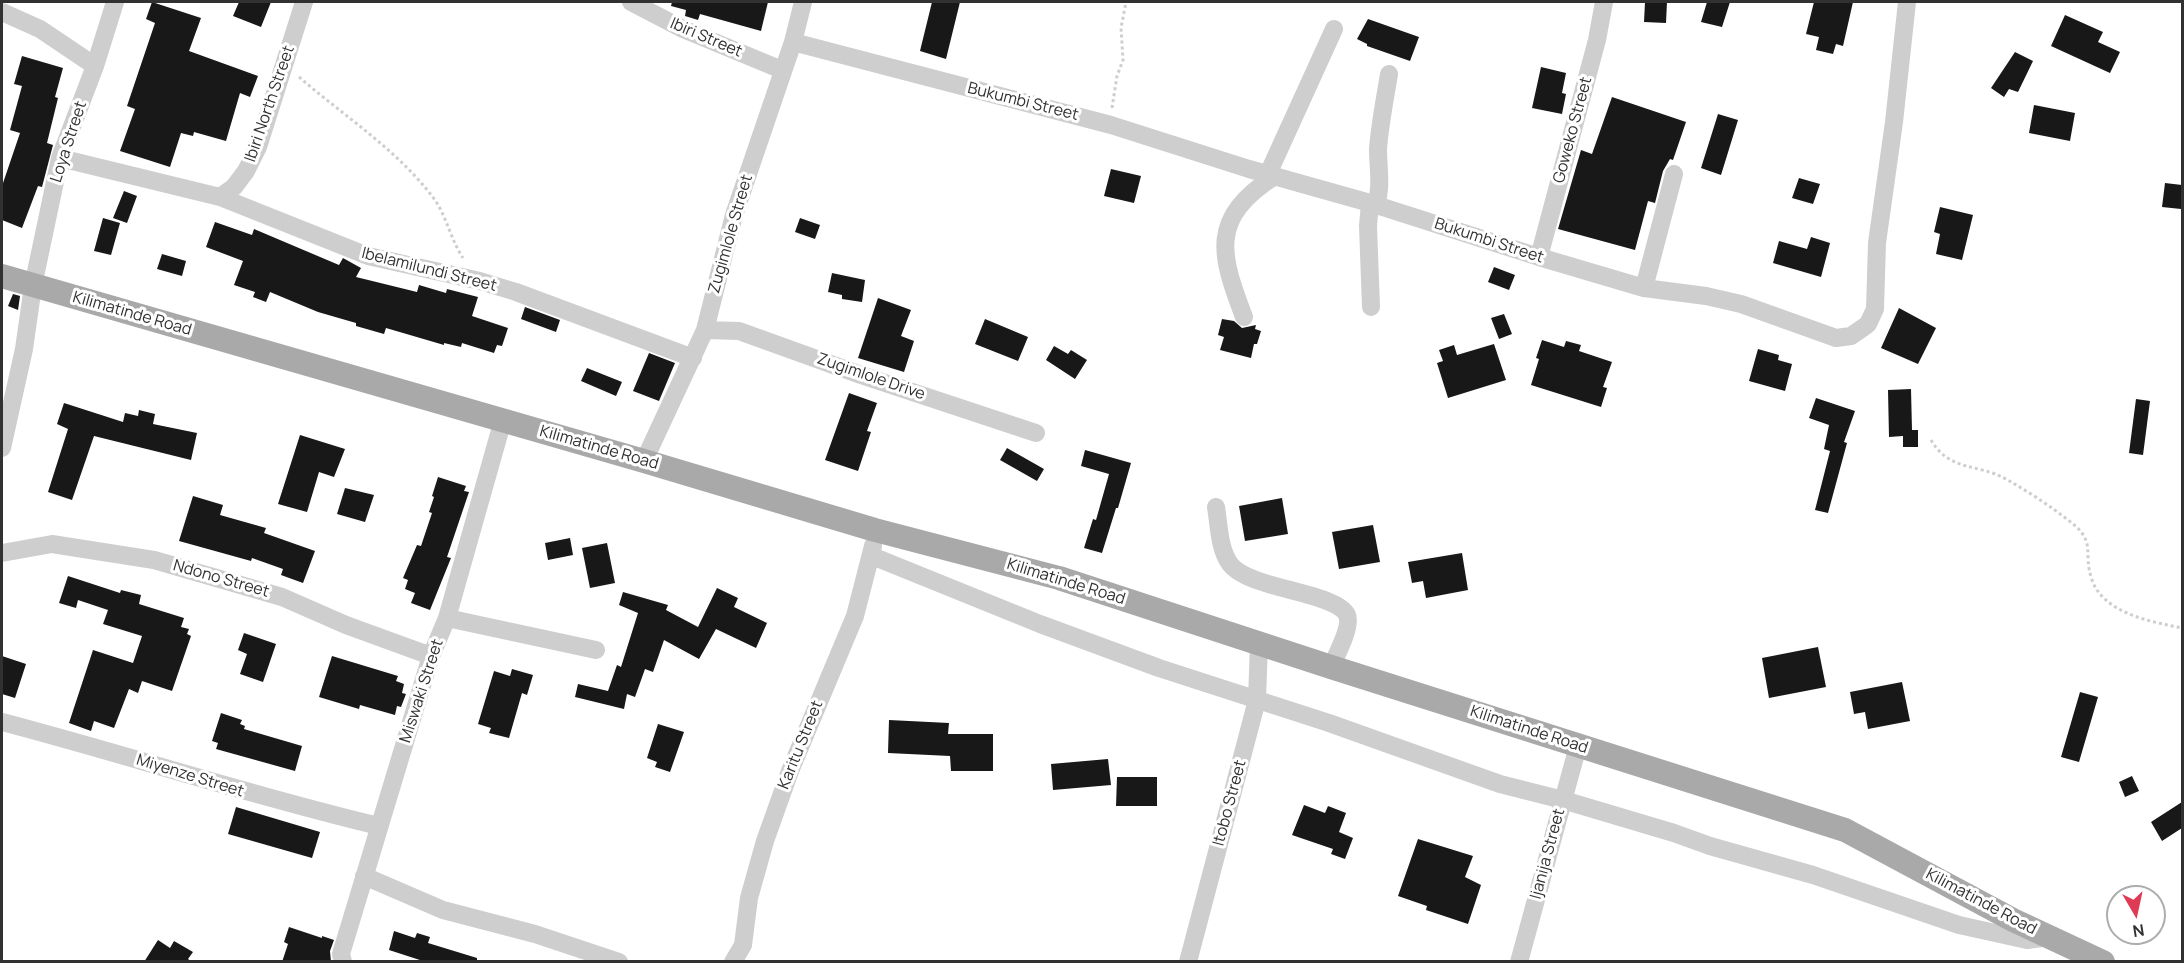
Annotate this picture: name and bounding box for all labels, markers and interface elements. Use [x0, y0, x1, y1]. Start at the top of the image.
street label: Ibiri Street [667, 14, 745, 62]
street label: Ibiri North Street [241, 43, 299, 165]
street label: Goweko Street [1550, 75, 1596, 185]
street label: Bukumbi Street [966, 79, 1080, 125]
street label: Loya Street [47, 99, 91, 185]
street label: Zugimlole Street [705, 172, 757, 296]
street label: Bukumbi Street [1432, 214, 1546, 268]
street label: Ibelamilundi Street [359, 244, 499, 296]
street label: Kilimatinde Road [70, 288, 194, 340]
street label: Zugimlole Drive [814, 350, 928, 404]
street label: Kilimatinde Road [537, 422, 661, 474]
street label: Kilimatinde Road [1005, 555, 1127, 609]
street label: Ndono Street [171, 556, 271, 602]
street label: Miswaki Street [396, 637, 448, 745]
street label: Karitu Street [774, 698, 828, 792]
street label: Kilimatinde Road [1468, 702, 1590, 758]
street label: Miyenze Street [134, 751, 246, 801]
street label: Itobo Street [1209, 758, 1251, 848]
street label: Ijanija Street [1527, 807, 1569, 901]
street label: Kilimatinde Road [1922, 865, 2040, 939]
north arrow [2106, 885, 2166, 945]
text: N [2131, 919, 2146, 943]

